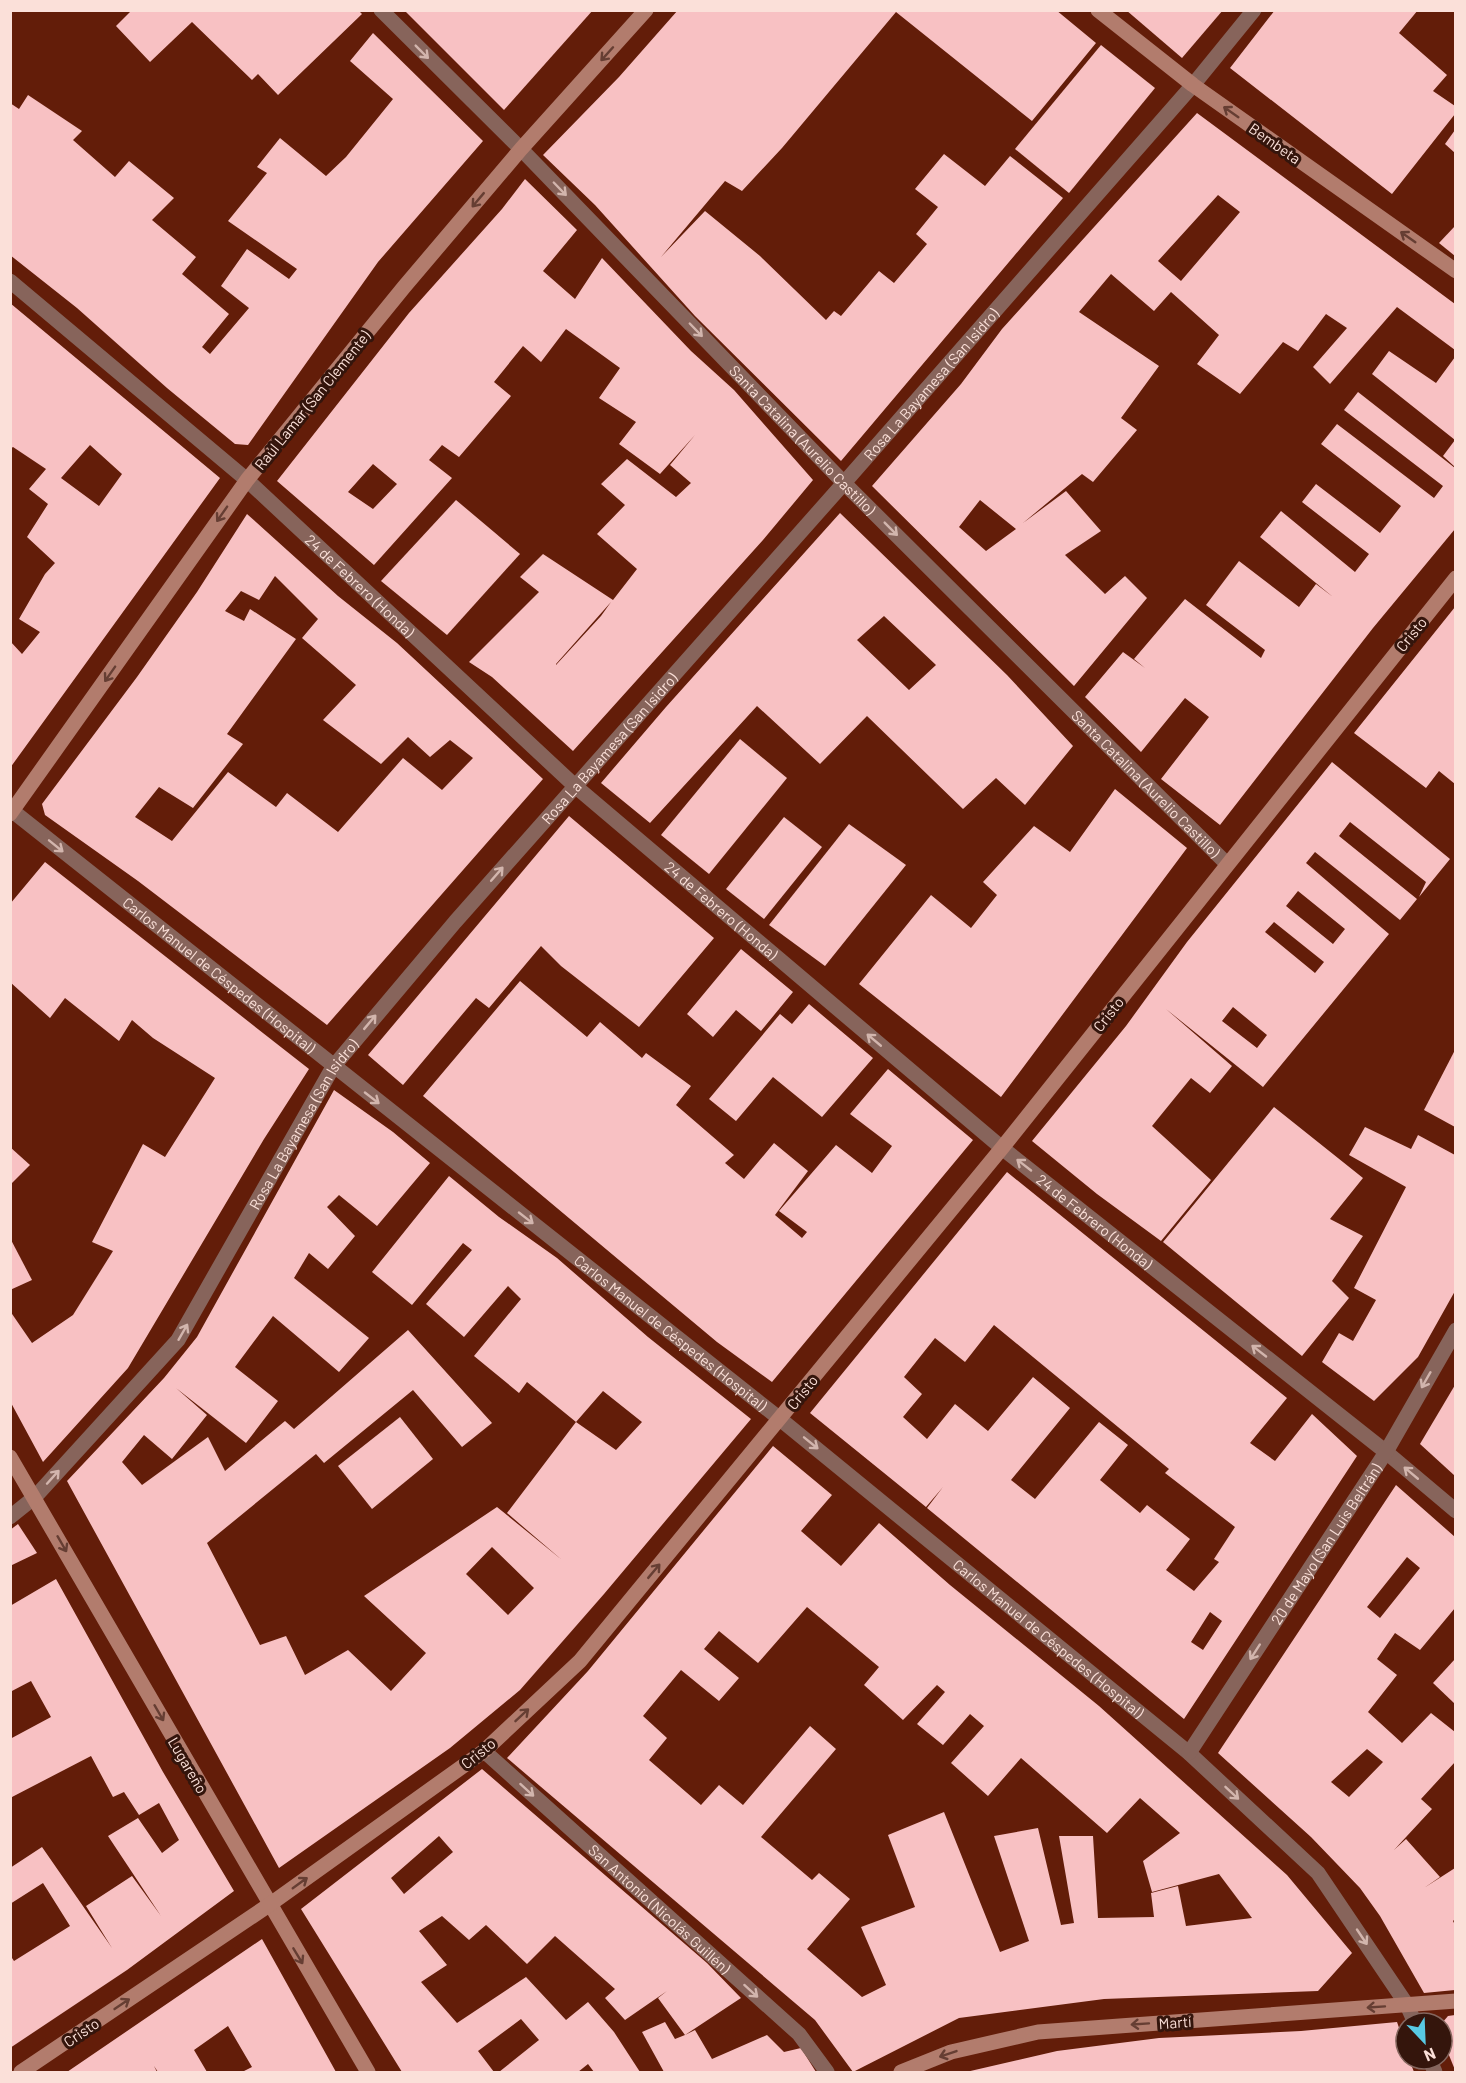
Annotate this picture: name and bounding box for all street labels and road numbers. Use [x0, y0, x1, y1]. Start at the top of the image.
street label: Bembeta [1246, 119, 1304, 167]
street label: Rosa La Bayamesa (San Isidro) [859, 304, 1002, 464]
street label: Raúl Lamar (San Clemente) [250, 327, 374, 473]
street label: Santa Catalina (Aurelio Castillo) [726, 361, 879, 518]
street label: 24 de Febrero (Honda) [302, 530, 418, 641]
street label: Cristo [1392, 613, 1430, 655]
street label: Rosa La Bayamesa (San Isidro) [537, 669, 681, 828]
street label: Santa Catalina (Aurelio Castillo) [1068, 706, 1224, 861]
street label: 24 de Febrero (Honda) [661, 857, 782, 963]
street label: Carlos Manuel de Céspedes (Hospital) [119, 893, 319, 1057]
street label: Cristo [1089, 993, 1127, 1035]
street label: Rosa La Bayamesa (San Isidro) [245, 1035, 362, 1213]
street label: 24 de Febrero (Honda) [1033, 1170, 1156, 1273]
street label: Carlos Manuel de Céspedes (Hospital) [571, 1251, 771, 1414]
street label: Cristo [783, 1371, 821, 1413]
street label: 20 de Mayo (San Luis Beltrán) [1267, 1460, 1385, 1628]
street label: Carlos Manuel de Céspedes (Hospital) [950, 1555, 1147, 1721]
street label: Lugareño [165, 1734, 211, 1796]
street label: Cristo [457, 1734, 499, 1772]
street label: San Antonio (Nicolás Guillén) [585, 1840, 734, 1977]
street label: Martí [1158, 2012, 1192, 2032]
street label: Cristo [60, 2014, 102, 2050]

